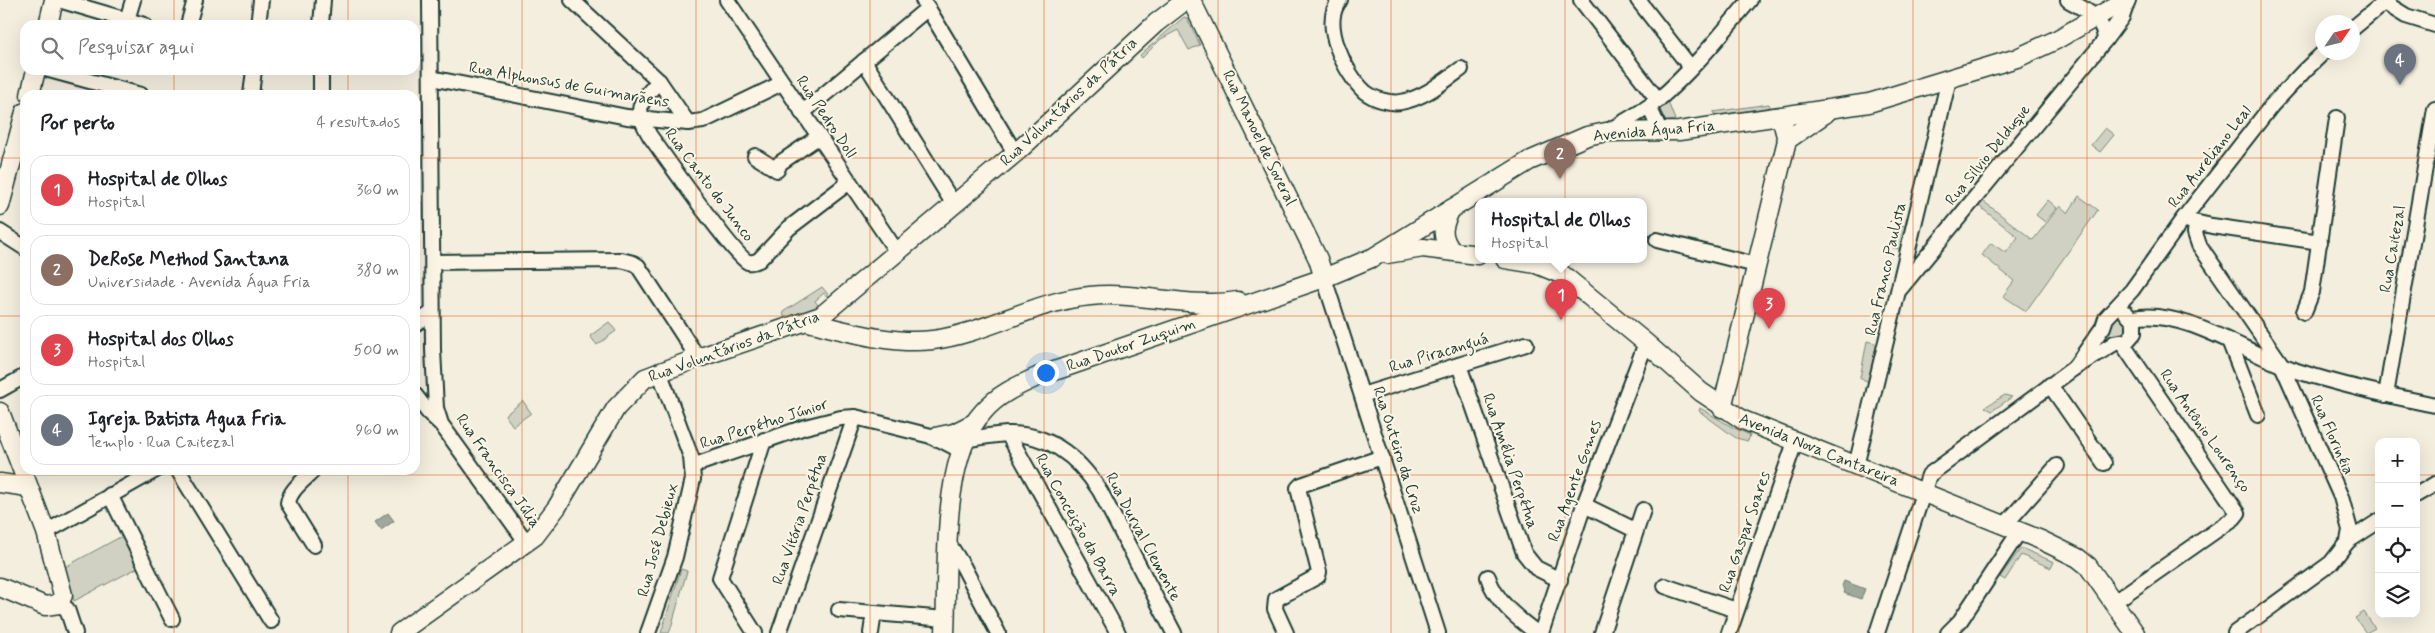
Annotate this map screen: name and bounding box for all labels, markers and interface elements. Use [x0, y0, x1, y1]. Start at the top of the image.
north arrow [2315, 15, 2360, 60]
search box [20, 20, 420, 75]
street label: Rua Voluntários da Pátria [996, 33, 1142, 171]
icon: search [38, 34, 66, 62]
text: Pesquisar aqui [78, 35, 194, 60]
pin: 4 [2384, 44, 2416, 85]
street label: Rua Alphonsus de Guimarãens [467, 57, 671, 113]
street label: Rua Manoel de Soveral [1217, 67, 1301, 209]
street label: Rua Pedro Doll [791, 72, 861, 162]
street label: Rua Silvio Delduque [1941, 100, 2036, 210]
street label: Rua Aureliano Leal [2163, 102, 2257, 212]
text: Por perto [40, 109, 115, 137]
text: 4 resultados [316, 112, 400, 133]
street label: Avenida Água Fria [1592, 115, 1716, 147]
street label: Rua Canto do Junco [659, 124, 759, 246]
pin: 2 [1544, 138, 1576, 179]
text: Hospital de Olhos [88, 167, 227, 192]
text: 1 [53, 180, 61, 201]
text: 360 m [356, 180, 399, 201]
text: Hospital [88, 192, 145, 213]
popup [1475, 198, 1647, 263]
street label: Rua Franco Paulista [1860, 200, 1912, 338]
street label: Rua Caitezal [2375, 204, 2411, 294]
text: Hospital de Olhos [1491, 208, 1631, 233]
text: Hospital [1491, 233, 1548, 254]
text: DeRose Method Santana [88, 247, 289, 272]
text: 2 [53, 260, 61, 281]
text: 380 m [356, 260, 399, 281]
text: Universidade · Avenida Água Fria [88, 272, 311, 293]
pin: 1 [1545, 279, 1577, 320]
pin: 3 [1753, 288, 1785, 329]
street label: Rua Voluntários da Pátria [646, 306, 823, 388]
street label: Rua Doutor Zuquim [1064, 313, 1198, 377]
text: Hospital dos Olhos [88, 327, 234, 352]
street label: Rua Piracanguá [1387, 328, 1492, 379]
text: 3 [53, 340, 61, 361]
text: 500 m [354, 340, 399, 361]
text: Hospital [88, 352, 145, 373]
your location [1033, 360, 1059, 386]
street label: Rua Antônio Lourenço [2155, 365, 2256, 497]
street label: Rua Outeiro da Cruz [1368, 384, 1428, 516]
street label: Rua Amélia Perpétua [1477, 391, 1543, 531]
street label: Rua Florinéia [2305, 392, 2359, 478]
street label: Rua Perpétuo Júnior [697, 393, 831, 455]
text: Igreja Batista Agua Fria [88, 407, 285, 432]
street label: Avenida Nova Cantareira [1736, 408, 1902, 492]
street label: Rua Francisca Júlia [451, 410, 545, 532]
street label: Rua Agente Gomes [1543, 417, 1607, 545]
text: 4 [52, 420, 62, 441]
text: 960 m [356, 420, 399, 441]
text: Templo · Rua Caitezal [88, 432, 235, 453]
map controls [2375, 438, 2420, 618]
button: + [2375, 438, 2420, 483]
street label: Rua Vitória Perpétua [768, 450, 832, 588]
street label: Rua Conceição da Barra [1030, 450, 1126, 600]
street label: Rua Gaspar Soares [1714, 468, 1776, 596]
street label: Rua Durval Clemente [1100, 469, 1186, 605]
street label: Rua José Debieux [633, 481, 683, 599]
button: − [2375, 483, 2420, 528]
button: locate [2375, 528, 2420, 573]
button: layers [2375, 573, 2420, 618]

